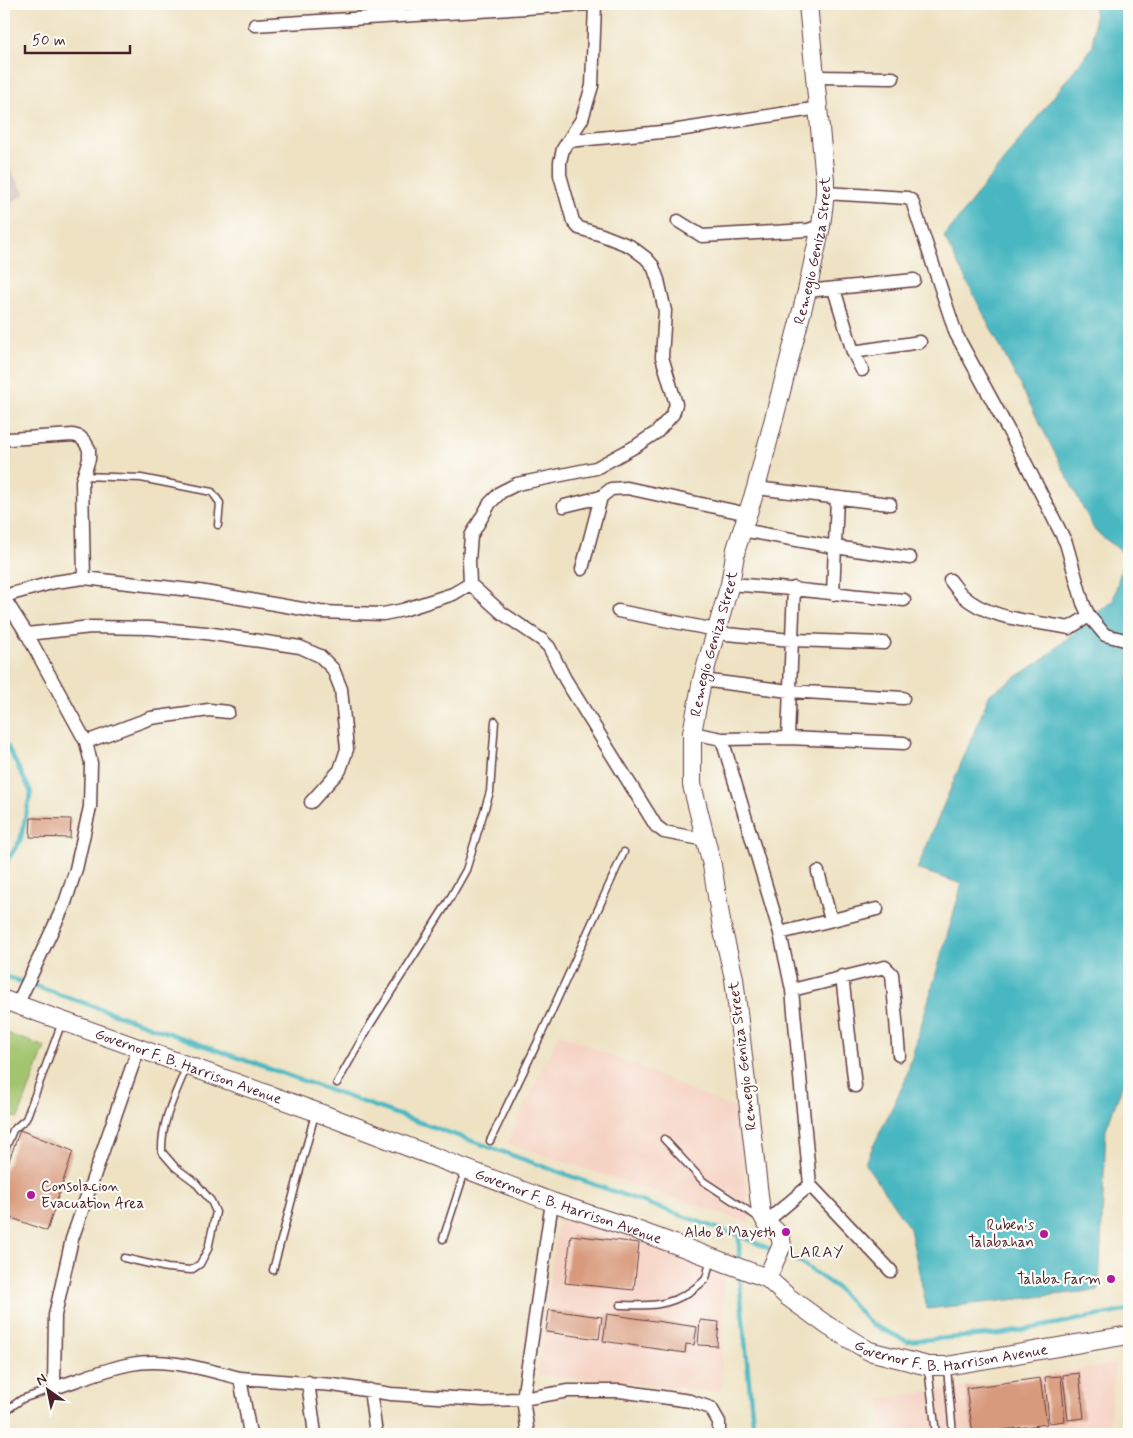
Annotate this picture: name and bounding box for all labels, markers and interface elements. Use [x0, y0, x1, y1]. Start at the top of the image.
scale bar [25, 22, 130, 54]
text: 50 m [32, 31, 66, 51]
street label: Remegio Geniza Street [790, 177, 836, 327]
street label: Remegio Geniza Street [686, 570, 743, 718]
street label: Remegio Geniza Street [724, 980, 763, 1131]
street label: Governor F. B. Harrison Avenue [92, 1024, 284, 1110]
street label: Governor F. B. Harrison Avenue [472, 1164, 664, 1250]
place label: Consolacion Evacuation Area [41, 1177, 144, 1214]
marker: Consolacion Evacuation Area [25, 1189, 37, 1201]
place label: Ruben's Talabahan [968, 1216, 1034, 1253]
place label: Aldo & Mayeth [684, 1223, 776, 1243]
marker: Aldo & Mayeth [780, 1226, 792, 1238]
marker: Ruben's Talabahan [1038, 1228, 1050, 1240]
district label: LARAY [790, 1242, 844, 1263]
place label: Talaba Farm [1017, 1270, 1101, 1290]
marker: Talaba Farm [1105, 1273, 1117, 1285]
street label: Governor F. B. Harrison Avenue [850, 1335, 1049, 1377]
north arrow [22, 1366, 72, 1416]
text: N [33, 1370, 50, 1390]

